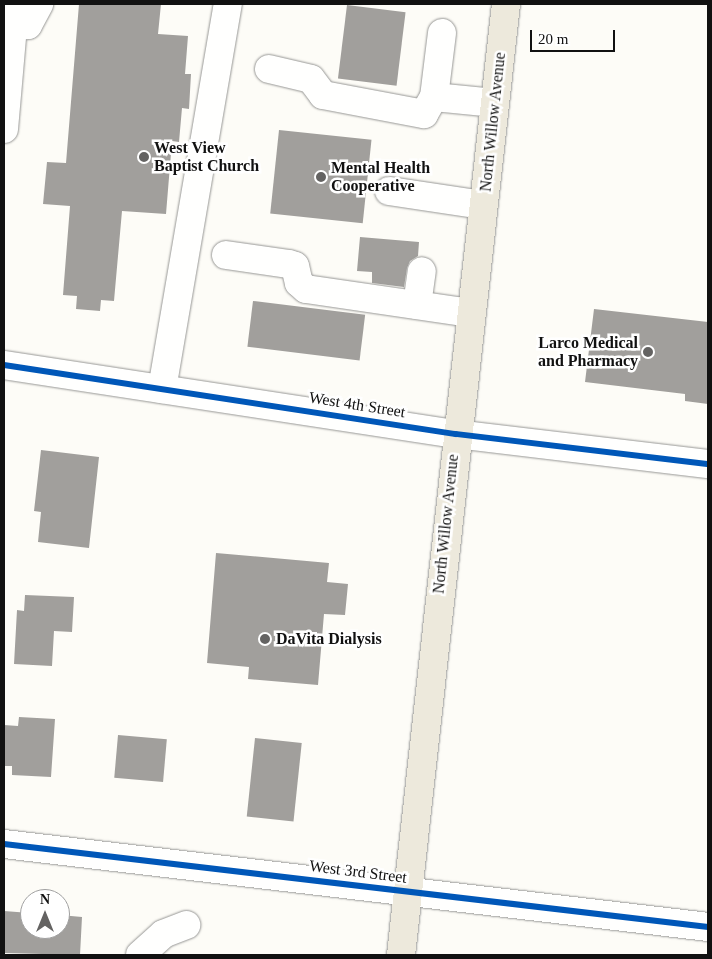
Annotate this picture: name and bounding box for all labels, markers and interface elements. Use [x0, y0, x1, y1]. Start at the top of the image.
scale bar [532, 20, 617, 52]
text: 20 m [538, 31, 568, 47]
street label: North Willow Avenue [476, 51, 510, 193]
place label: West View Baptist Church [154, 138, 259, 176]
marker: West View Baptist Church [138, 151, 150, 163]
place label: Mental Health Cooperative [331, 158, 430, 196]
marker: Mental Health Cooperative [315, 171, 327, 183]
place label: Larco Medical and Pharmacy [538, 333, 638, 371]
marker: Larco Medical and Pharmacy [642, 346, 654, 358]
street label: West 4th Street [307, 388, 407, 422]
street label: North Willow Avenue [429, 453, 463, 595]
place label: DaVita Dialysis [276, 629, 382, 649]
marker: DaVita Dialysis [258, 632, 272, 646]
street label: West 3rd Street [308, 856, 408, 888]
north arrow [20, 889, 70, 939]
text: N [40, 892, 50, 907]

